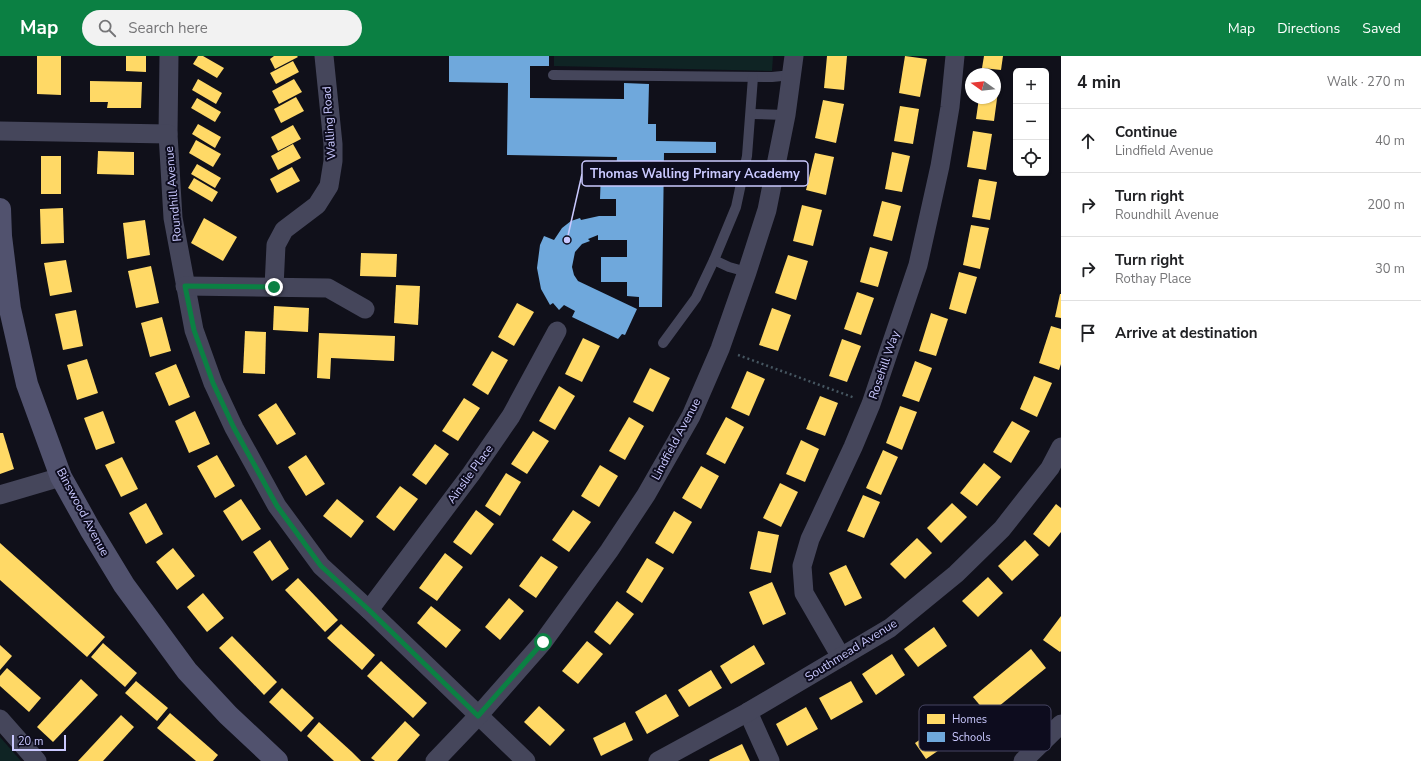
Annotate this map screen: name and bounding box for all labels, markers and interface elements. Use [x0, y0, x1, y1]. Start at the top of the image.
search box [82, 10, 362, 46]
text: Map [20, 15, 58, 41]
icon: search [96, 17, 118, 39]
text: Search here [128, 18, 208, 38]
text: Map [1228, 19, 1255, 38]
text: Directions [1277, 19, 1340, 38]
text: Saved [1362, 19, 1401, 38]
north arrow [965, 68, 1001, 104]
map controls [1013, 68, 1049, 176]
button: + [1013, 68, 1049, 104]
text: 4 min [1077, 71, 1121, 94]
text: Walk · 270 m [1327, 73, 1405, 91]
street label: Walling Road [318, 86, 340, 160]
button: − [1013, 104, 1049, 140]
text: Continue [1115, 122, 1177, 142]
icon: ahead [1077, 130, 1099, 152]
text: 40 m [1375, 132, 1405, 150]
button: locate [1013, 140, 1049, 176]
text: Lindfield Avenue [1115, 142, 1213, 160]
street label: Roundhill Avenue [161, 146, 185, 242]
callout: Thomas Walling Primary Academy [582, 161, 808, 186]
text: Thomas Walling Primary Academy [590, 165, 800, 183]
text: Turn right [1115, 186, 1184, 206]
icon: right [1077, 194, 1099, 216]
text: 200 m [1367, 196, 1405, 214]
text: Roundhill Avenue [1115, 206, 1219, 224]
text: Turn right [1115, 250, 1184, 270]
icon: right [1077, 258, 1099, 280]
text: 30 m [1375, 260, 1405, 278]
text: Rothay Place [1115, 270, 1191, 288]
route end [265, 278, 283, 296]
icon: arrive [1077, 322, 1099, 344]
text: Arrive at destination [1115, 323, 1258, 343]
street label: Rosehill Way [865, 328, 903, 401]
street label: Lindfield Avenue [648, 395, 704, 483]
street label: Ainslie Place [443, 441, 497, 507]
street label: Binswood Avenue [53, 465, 113, 559]
street label: Southmead Avenue [802, 615, 900, 685]
route start [534, 633, 552, 651]
legend [919, 705, 1051, 751]
text: Homes [952, 712, 987, 727]
text: Schools [952, 730, 991, 745]
scale bar [12, 733, 66, 752]
text: 20 m [18, 734, 43, 749]

